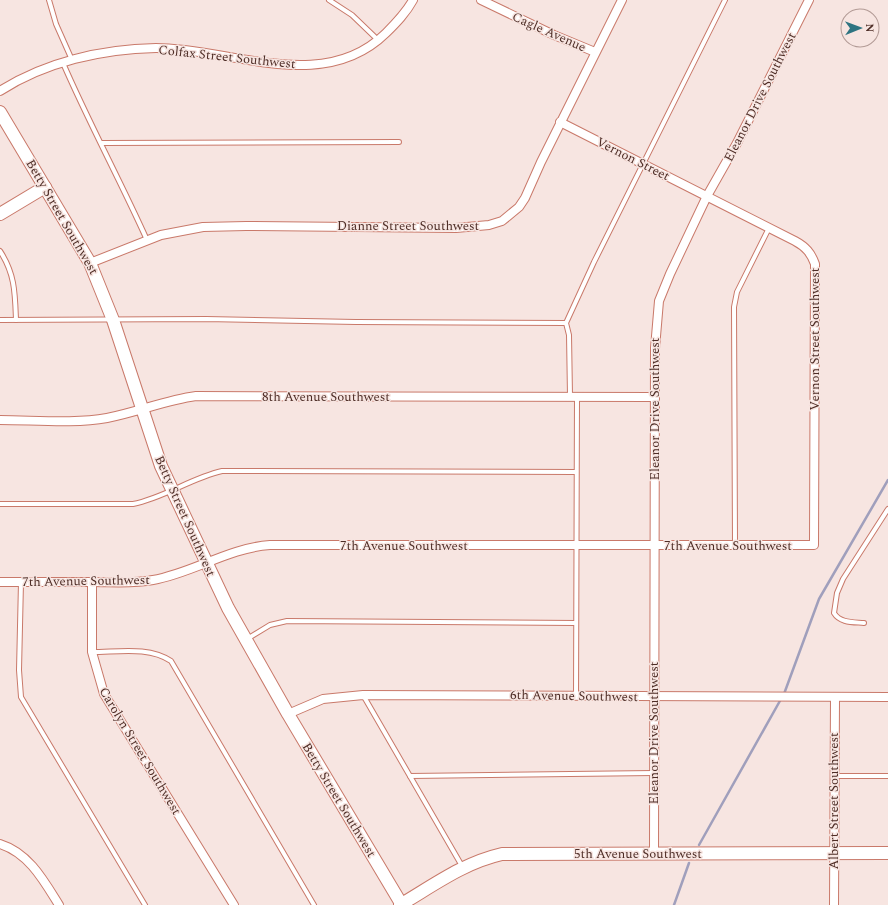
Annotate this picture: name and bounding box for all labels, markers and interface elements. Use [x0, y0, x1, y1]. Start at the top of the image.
street label: Cagle Avenue [509, 7, 589, 57]
north arrow [840, 8, 880, 48]
text: N [861, 23, 878, 32]
street label: Eleanor Drive Southwest [719, 28, 802, 165]
street label: Colfax Street Southwest [157, 40, 297, 74]
street label: Vernon Street [593, 132, 674, 186]
street label: Betty Street Southwest [21, 155, 104, 279]
street label: Dianne Street Southwest [337, 216, 480, 236]
street label: Vernon Street Southwest [805, 267, 825, 410]
street label: Eleanor Drive Southwest [645, 337, 665, 480]
street label: 8th Avenue Southwest [262, 387, 390, 407]
street label: Betty Street Southwest [149, 452, 221, 580]
street label: 7th Avenue Southwest [340, 536, 468, 556]
street label: 7th Avenue Southwest [664, 536, 792, 556]
street label: 7th Avenue Southwest [22, 570, 150, 592]
street label: Eleanor Drive Southwest [644, 661, 664, 804]
street label: Carolyn Street Southwest [94, 683, 186, 819]
street label: 6th Avenue Southwest [510, 685, 638, 707]
street label: Albert Street Southwest [824, 732, 844, 870]
street label: Betty Street Southwest [297, 739, 381, 862]
street label: 5th Avenue Southwest [574, 844, 702, 864]

